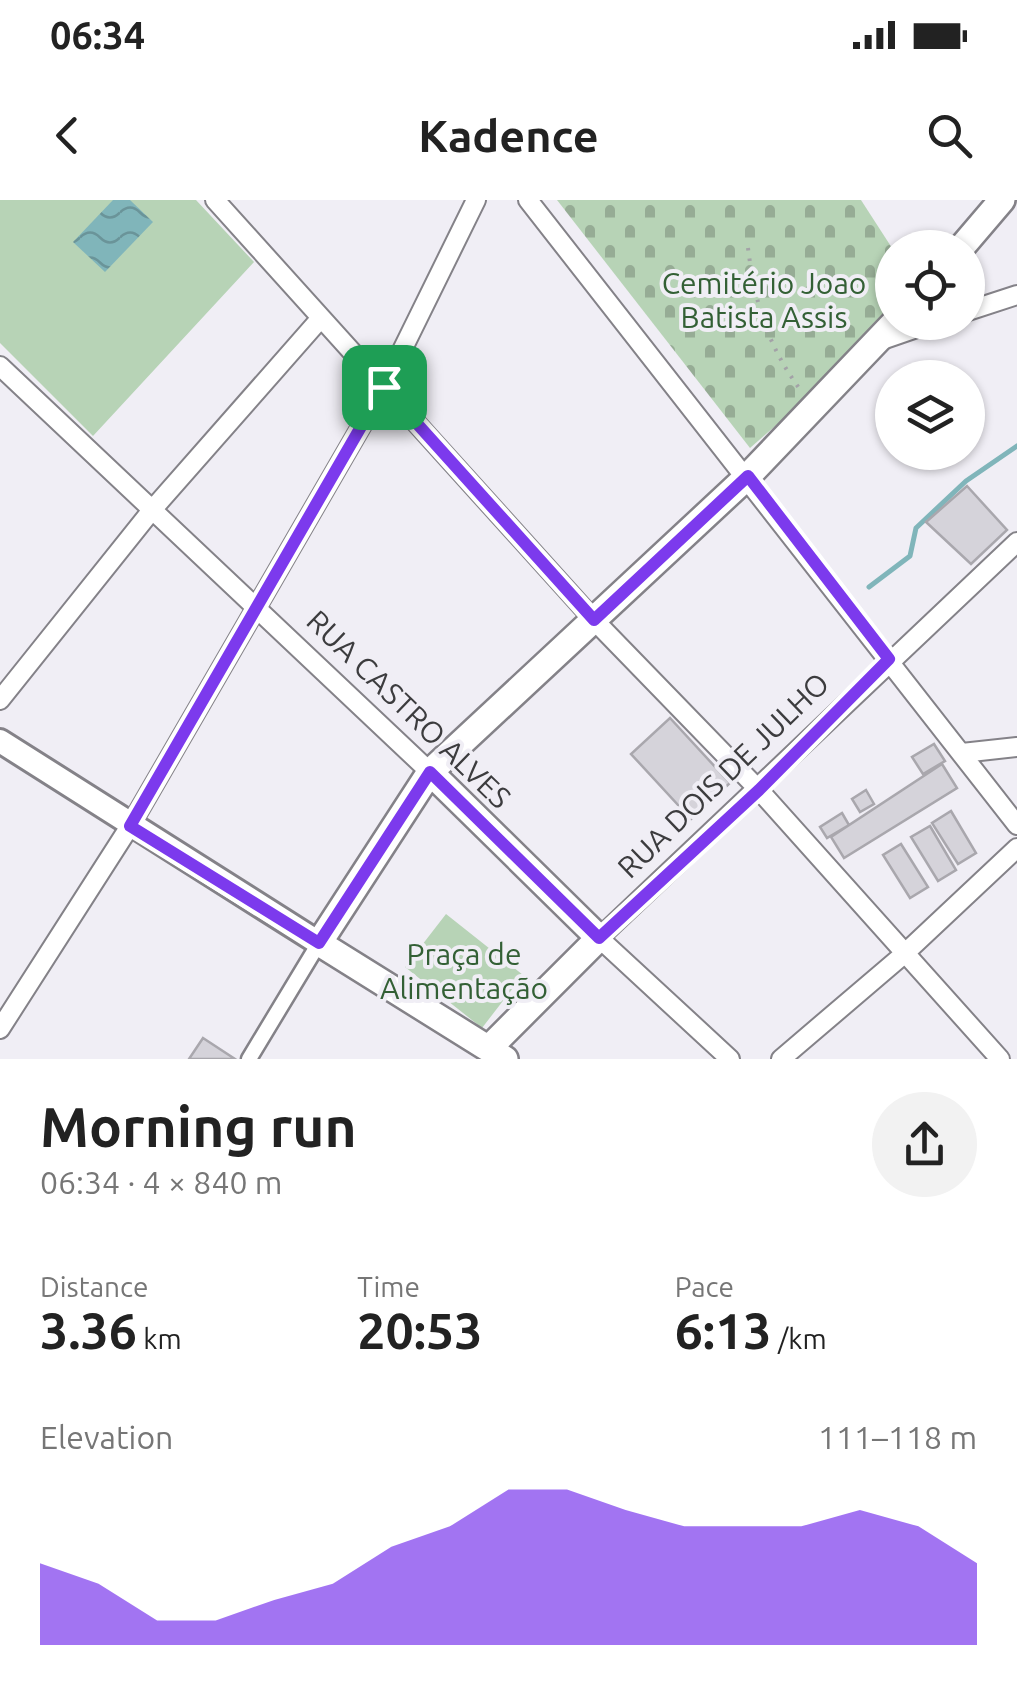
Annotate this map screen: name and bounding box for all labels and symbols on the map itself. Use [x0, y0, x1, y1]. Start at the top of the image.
park label: Cemitério Joao Batista Assis [662, 266, 866, 334]
pin [342, 345, 427, 430]
street label: RUA CASTRO ALVES [300, 603, 518, 815]
street label: RUA DOIS DE JULHO [611, 666, 835, 884]
park label: Praça de Alimentação [380, 937, 548, 1005]

